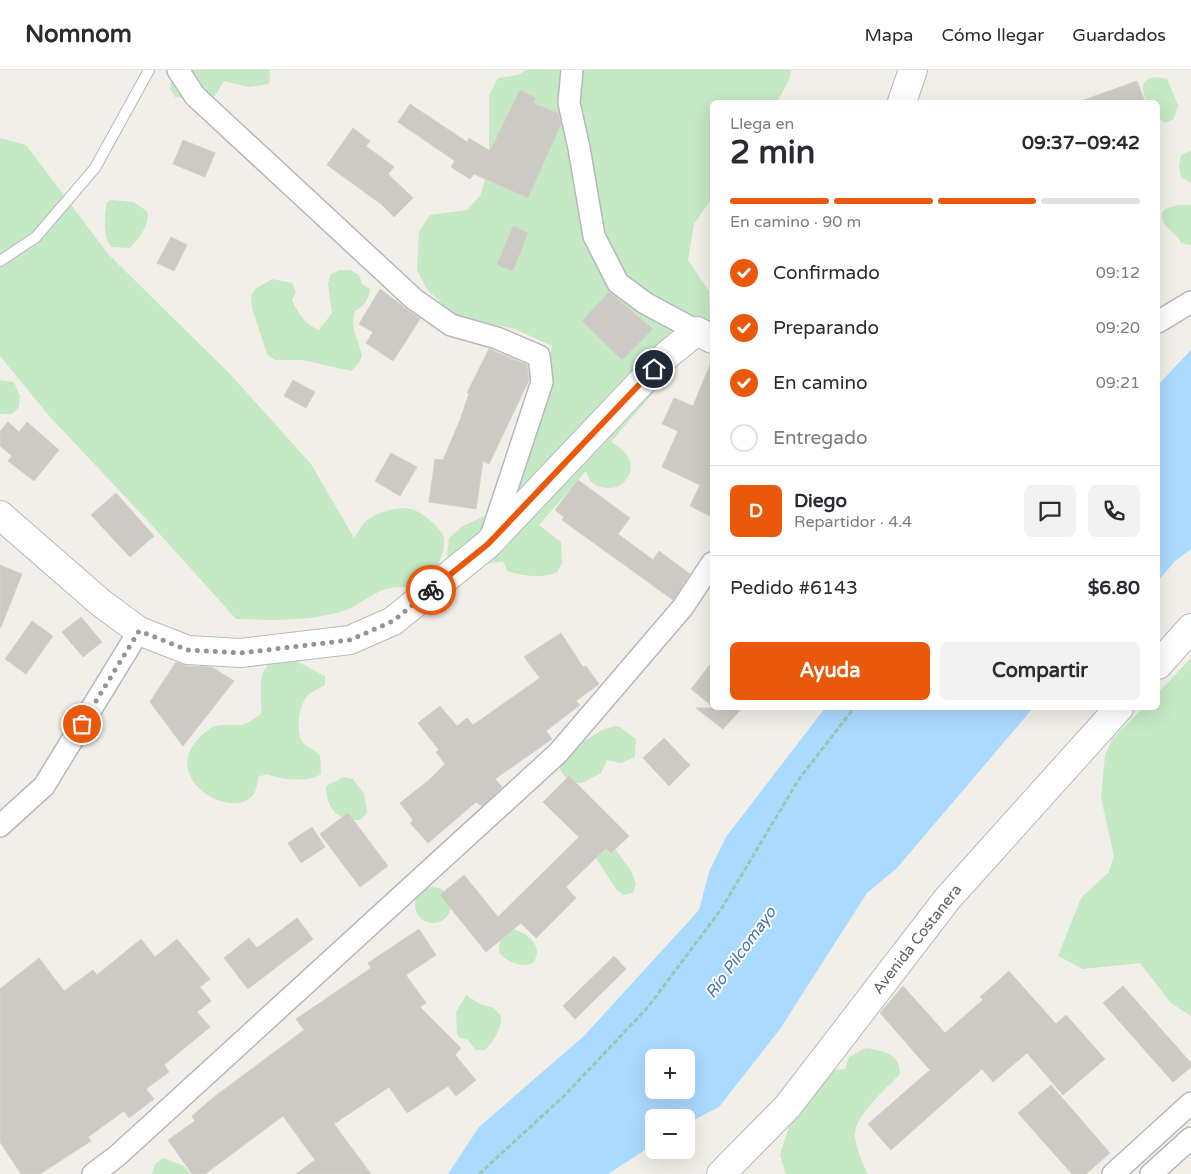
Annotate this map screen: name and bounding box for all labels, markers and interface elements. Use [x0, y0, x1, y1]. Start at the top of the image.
text: Nomnom [25, 20, 132, 49]
text: Mapa [864, 24, 913, 46]
text: Cómo llegar [941, 24, 1044, 46]
text: Guardados [1072, 24, 1166, 46]
text: Llega en [730, 114, 794, 134]
text: 09:37–09:42 [1022, 132, 1140, 154]
text: 2 min [730, 134, 815, 172]
text: En camino · 90 m [730, 212, 861, 232]
icon: check [730, 259, 758, 287]
text: Confirmado [773, 262, 880, 284]
text: 09:12 [1096, 263, 1140, 283]
icon: check [730, 314, 758, 342]
text: Preparando [773, 317, 879, 339]
text: 09:20 [1096, 318, 1140, 338]
pin [633, 348, 675, 390]
icon: home [640, 355, 668, 383]
icon: check [730, 369, 758, 397]
text: En camino [773, 372, 868, 394]
text: 09:21 [1096, 373, 1140, 393]
text: Entregado [773, 427, 868, 449]
button: chat [1024, 485, 1076, 537]
button: phone [1088, 485, 1140, 537]
text: Diego [794, 490, 847, 512]
text: D [749, 500, 763, 522]
text: Repartidor · 4.4 [794, 512, 912, 532]
courier [406, 565, 456, 615]
icon: bike [417, 576, 445, 604]
text: Pedido #6143 [730, 577, 858, 599]
text: $6.80 [1088, 577, 1140, 599]
button: Ayuda [730, 642, 930, 700]
button: Compartir [940, 642, 1140, 700]
pin [61, 703, 103, 745]
icon: bag [68, 710, 96, 738]
street label: Avenida Costanera [869, 881, 965, 997]
water label: Río Pilcomayo [701, 902, 781, 1002]
map controls [645, 1049, 695, 1159]
button: + [645, 1049, 695, 1099]
button: − [645, 1109, 695, 1159]

